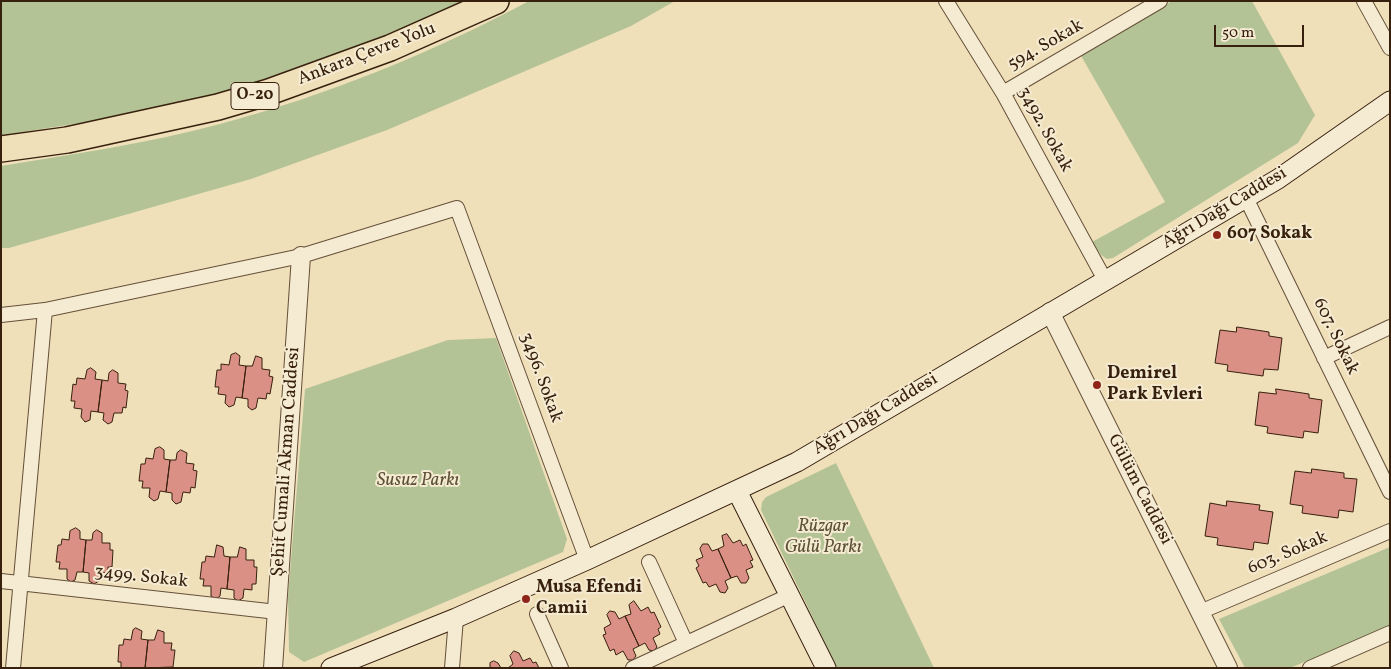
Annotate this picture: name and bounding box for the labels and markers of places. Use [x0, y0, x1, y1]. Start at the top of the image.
place label: 607 Sokak [1227, 224, 1312, 246]
marker: 607 Sokak [1211, 229, 1223, 241]
place label: Demirel Park Evleri [1107, 364, 1203, 406]
marker: Demirel Park Evleri [1091, 379, 1103, 391]
place label: Musa Efendi Camii [536, 578, 642, 620]
marker: Musa Efendi Camii [520, 593, 532, 605]

